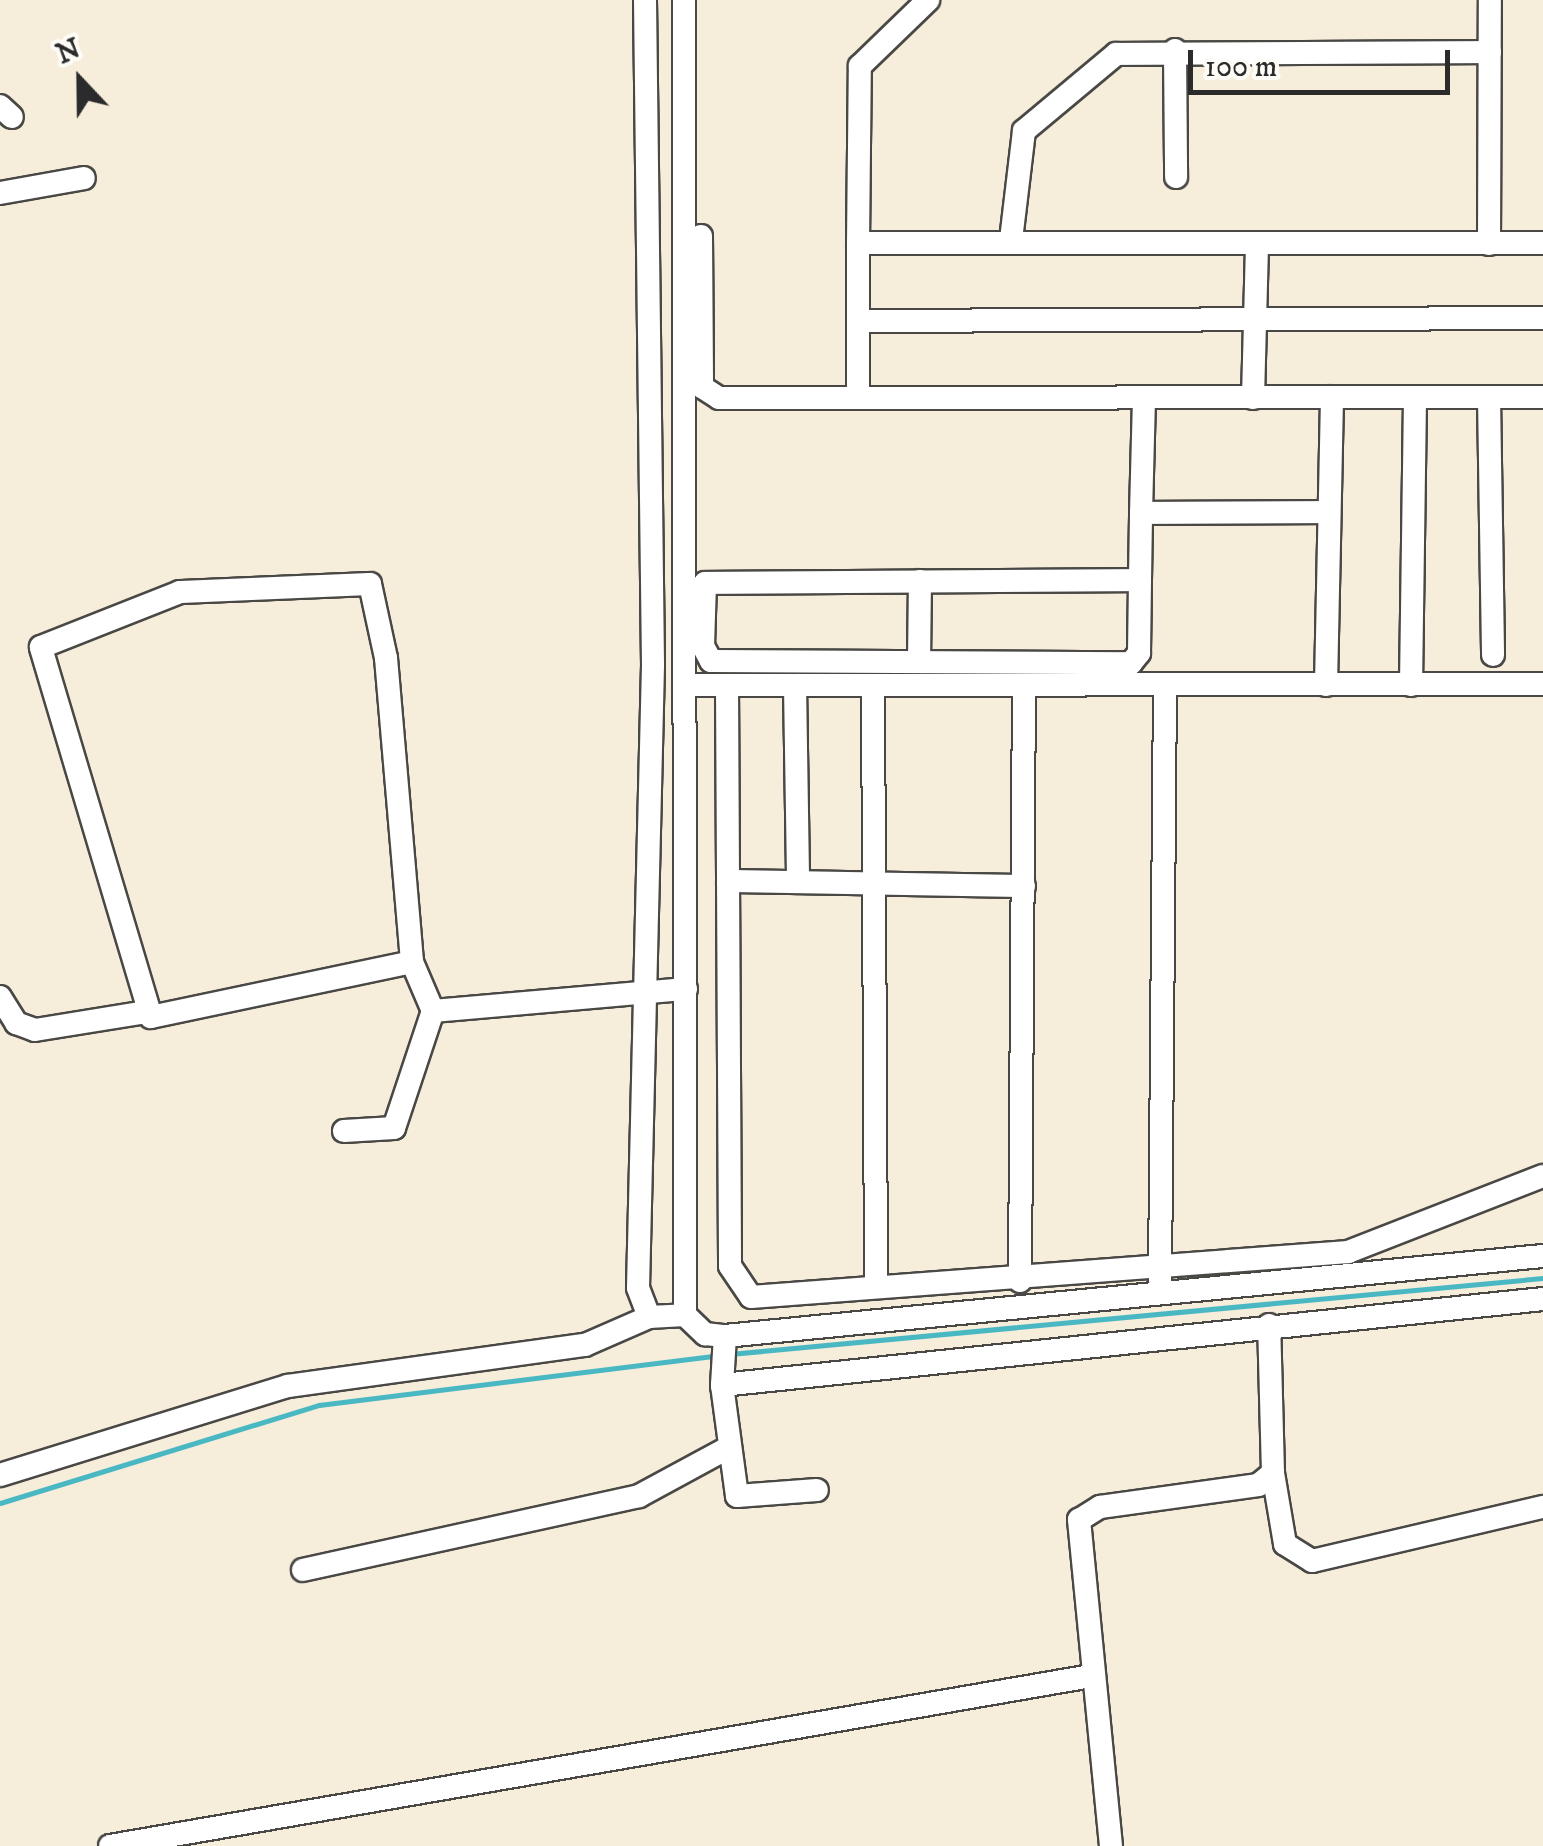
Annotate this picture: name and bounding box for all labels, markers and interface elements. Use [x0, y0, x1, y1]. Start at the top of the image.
north arrow [30, 30, 130, 130]
scale bar [1193, 30, 1456, 92]
text: N [51, 31, 86, 72]
text: 100 m [1205, 49, 1277, 86]

